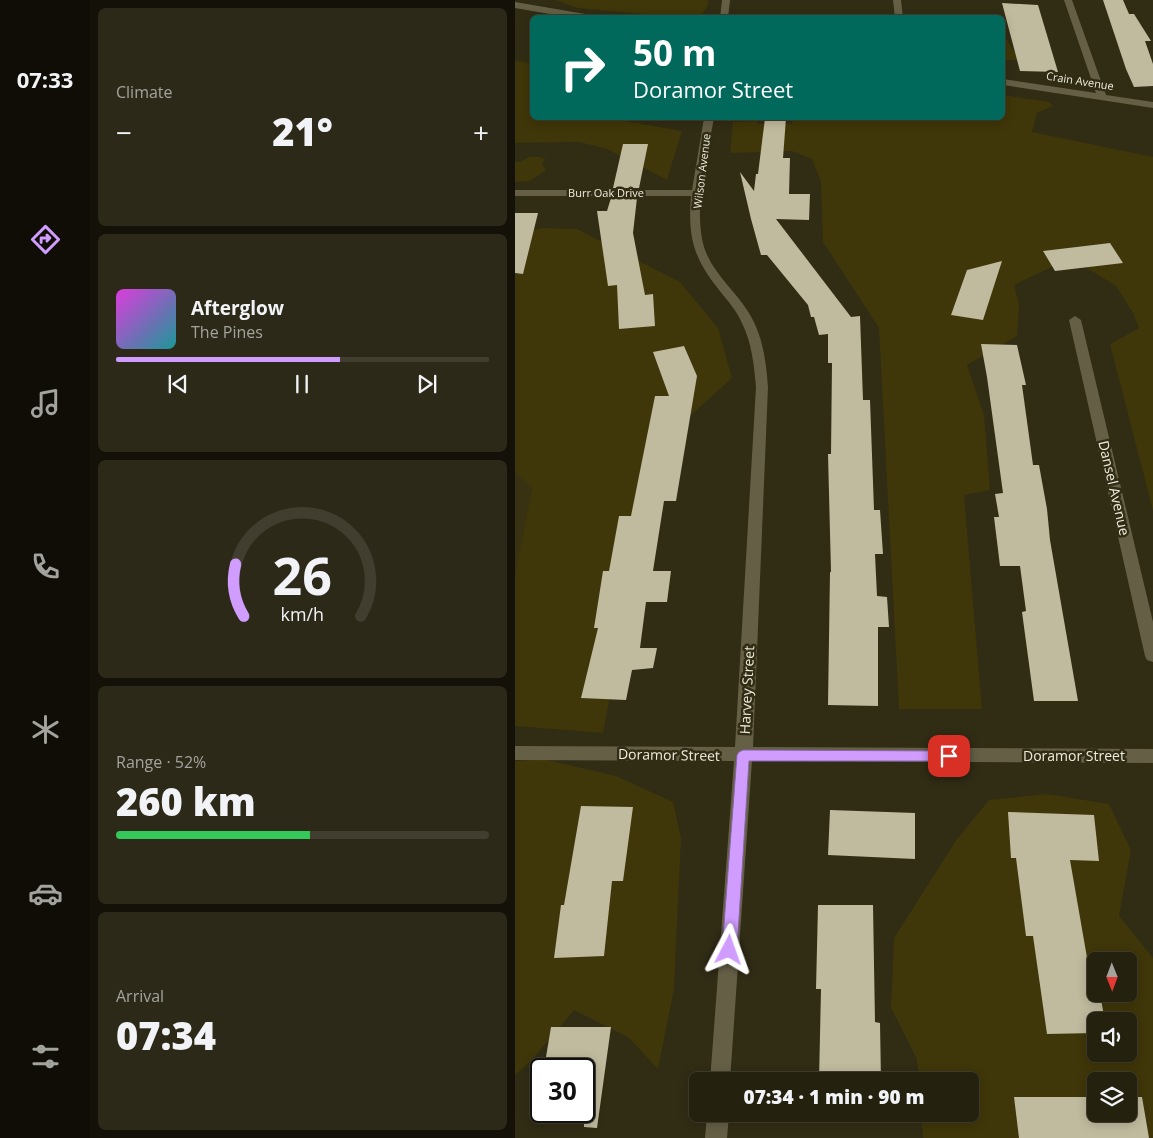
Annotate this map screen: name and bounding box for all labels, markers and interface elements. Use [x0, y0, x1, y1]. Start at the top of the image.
text: 50 m [633, 29, 716, 76]
icon: right [550, 35, 615, 100]
text: 07:33 [17, 64, 73, 94]
street label: Crain Avenue [1045, 68, 1115, 93]
text: Doramor Street [633, 74, 793, 104]
text: Climate [116, 81, 173, 103]
text: 21° [272, 105, 333, 157]
text: − [116, 113, 132, 151]
text: + [473, 113, 489, 151]
street label: Wilson Avenue [689, 133, 714, 209]
street label: Burr Oak Drive [568, 185, 644, 200]
icon: directions [28, 222, 63, 257]
text: Afterglow [191, 295, 284, 321]
text: The Pines [191, 321, 263, 343]
icon: previous [164, 370, 192, 398]
icon: pause [288, 370, 316, 398]
icon: next [413, 370, 441, 398]
icon: music [28, 386, 63, 421]
street label: Dansel Avenue [1094, 439, 1135, 537]
text: 26 [273, 539, 332, 610]
icon: phone [28, 549, 63, 584]
text: km/h [281, 602, 324, 626]
street label: Harvey Street [735, 645, 758, 735]
icon: climate [28, 712, 63, 747]
pin [928, 735, 970, 777]
icon: arrive [935, 742, 963, 770]
street label: Doramor Street [618, 744, 720, 765]
street label: Doramor Street [1023, 746, 1125, 765]
text: Range · 52% [116, 751, 206, 773]
text: 260 km [116, 775, 256, 827]
icon: car [28, 876, 63, 911]
position arrow [702, 923, 754, 975]
north arrow [1087, 952, 1137, 1002]
map controls [1087, 952, 1137, 1122]
text: Arrival [116, 985, 164, 1007]
text: 07:34 [116, 1009, 216, 1061]
button: sound [1087, 1012, 1137, 1062]
icon: filters [28, 1039, 63, 1074]
speed limit sign: 30 [530, 1058, 595, 1123]
button: layers [1087, 1072, 1137, 1122]
text: 07:34 · 1 min · 90 m [744, 1084, 924, 1110]

